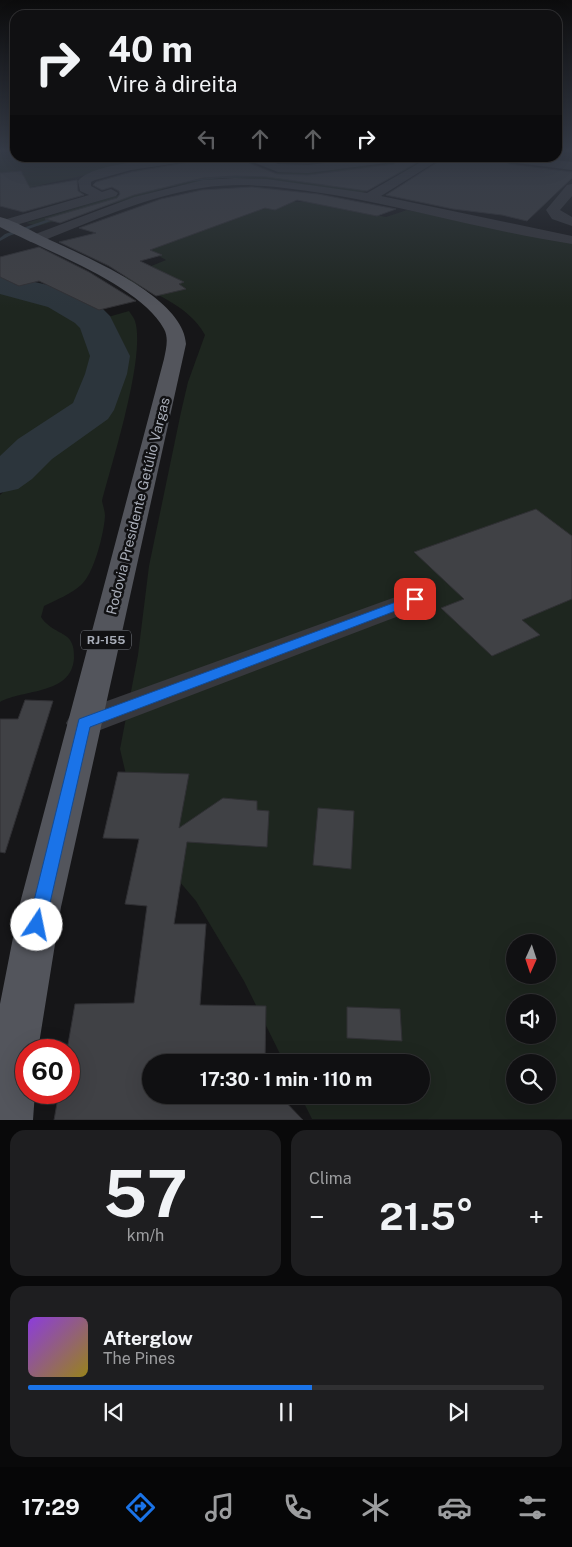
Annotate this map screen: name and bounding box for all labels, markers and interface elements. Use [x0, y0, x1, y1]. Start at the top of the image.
text: 40 m [108, 29, 193, 70]
icon: right [25, 30, 90, 95]
text: Vire à direita [108, 71, 238, 97]
icon: left [193, 125, 221, 153]
icon: ahead [246, 125, 274, 153]
icon: ahead [299, 125, 327, 153]
icon: right [352, 125, 380, 153]
street label: Rodovia Presidente Getúlio Vargas [103, 396, 173, 616]
pin [394, 578, 436, 620]
icon: arrive [401, 585, 429, 613]
road number: RJ-155 [81, 630, 131, 650]
position arrow [10, 898, 62, 950]
north arrow [506, 934, 556, 984]
map controls [506, 934, 556, 1104]
button: sound [506, 994, 556, 1044]
speed limit sign: 60 [15, 1039, 80, 1104]
button: search [506, 1054, 556, 1104]
text: 17:30 · 1 min · 110 m [200, 1068, 372, 1090]
text: 57 [103, 1155, 188, 1232]
text: Clima [309, 1169, 352, 1188]
text: 21.5° [379, 1194, 474, 1239]
text: − [309, 1200, 325, 1233]
text: + [528, 1200, 544, 1233]
text: km/h [127, 1226, 164, 1245]
text: Afterglow [103, 1327, 193, 1349]
text: The Pines [103, 1349, 175, 1368]
icon: previous [100, 1398, 128, 1426]
icon: pause [272, 1398, 300, 1426]
icon: next [444, 1398, 472, 1426]
icon: directions [123, 1490, 158, 1525]
icon: music [202, 1490, 237, 1525]
icon: phone [280, 1490, 315, 1525]
icon: climate [358, 1490, 393, 1525]
icon: car [437, 1490, 472, 1525]
icon: filters [515, 1490, 550, 1525]
text: 17:29 [22, 1494, 80, 1520]

